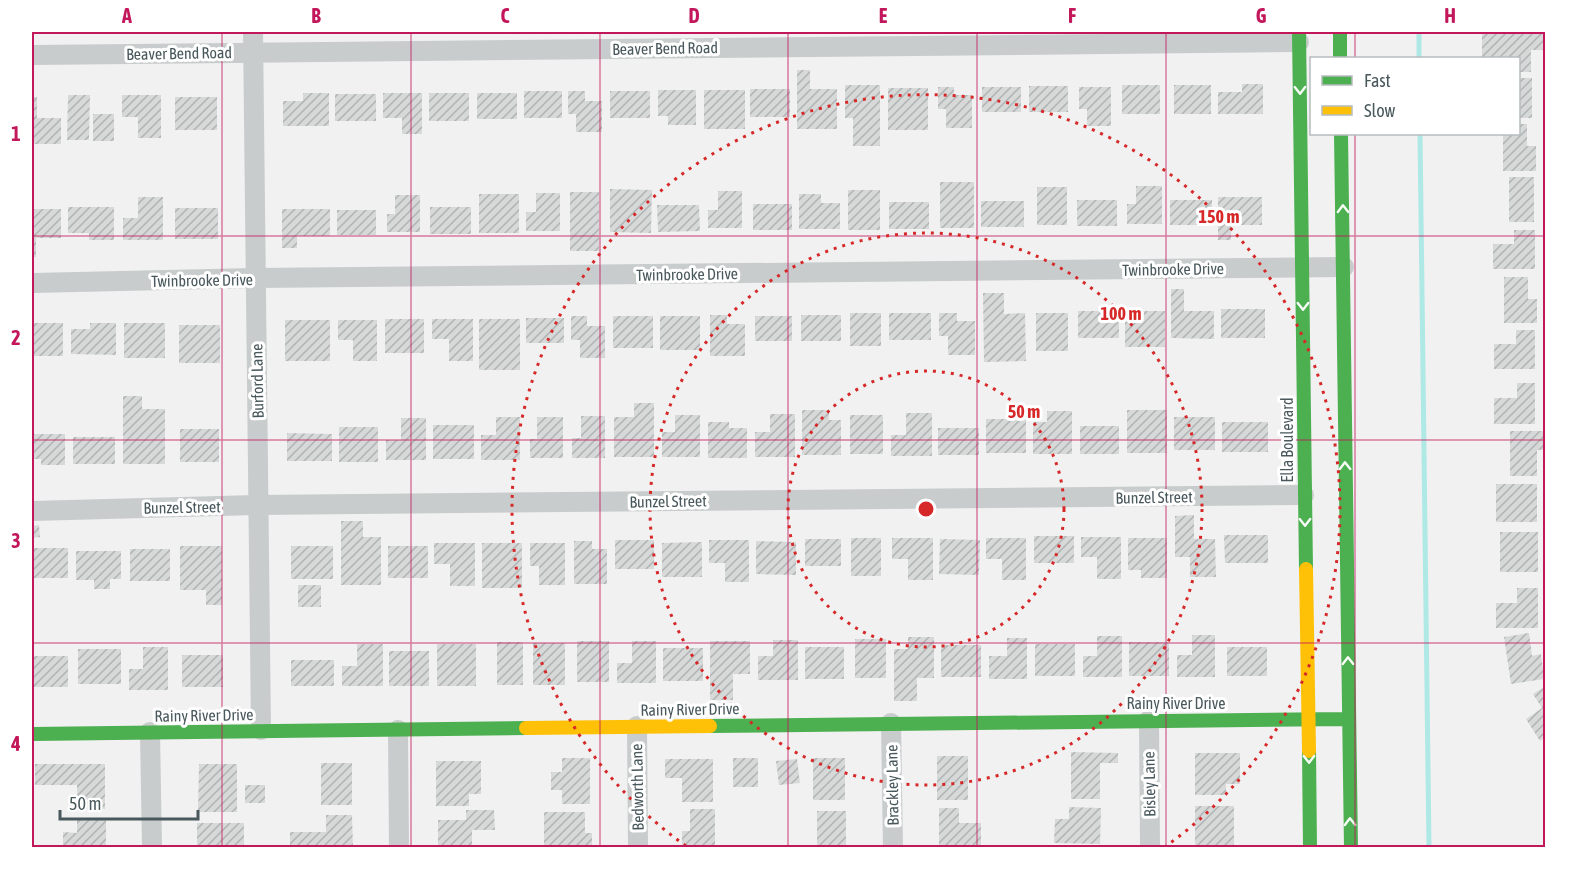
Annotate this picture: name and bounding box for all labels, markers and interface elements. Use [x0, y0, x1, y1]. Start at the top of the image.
text: A [121, 4, 132, 27]
text: B [311, 4, 321, 27]
text: C [501, 4, 510, 27]
text: D [688, 4, 700, 27]
text: E [879, 4, 888, 27]
text: F [1068, 4, 1076, 27]
text: G [1256, 4, 1267, 27]
text: H [1444, 4, 1456, 27]
street label: Beaver Bend Road [612, 38, 718, 58]
street label: Beaver Bend Road [126, 43, 232, 63]
legend [1310, 57, 1520, 135]
text: Fast [1364, 70, 1391, 91]
one-way arrow [1293, 85, 1306, 94]
text: Slow [1364, 100, 1395, 121]
text: 1 [11, 122, 21, 145]
one-way arrow [1336, 204, 1349, 213]
text: 150 m [1199, 206, 1239, 227]
street label: Twinbrooke Drive [1122, 259, 1224, 279]
street label: Twinbrooke Drive [636, 264, 738, 284]
street label: Twinbrooke Drive [151, 270, 253, 290]
one-way arrow [1297, 301, 1309, 310]
text: 100 m [1101, 303, 1141, 324]
text: 2 [11, 326, 21, 349]
street label: Burford Lane [247, 343, 267, 419]
street label: Ella Boulevard [1278, 397, 1296, 483]
text: 50 m [1008, 401, 1040, 422]
one-way arrow [1339, 461, 1352, 470]
street label: Bunzel Street [1115, 487, 1193, 507]
street label: Bunzel Street [629, 491, 707, 511]
street label: Bunzel Street [143, 497, 221, 517]
centre of rings [916, 499, 936, 519]
one-way arrow [1298, 517, 1311, 526]
text: 3 [11, 529, 21, 552]
one-way arrow [1342, 656, 1354, 665]
street label: Rainy River Drive [1126, 694, 1226, 713]
street label: Rainy River Drive [640, 699, 740, 720]
street label: Rainy River Drive [154, 705, 254, 726]
text: 4 [10, 732, 21, 755]
street label: Bedworth Lane [627, 743, 647, 831]
street label: Brackley Lane [882, 744, 903, 826]
street label: Bisley Lane [1139, 751, 1160, 817]
one-way arrow [1303, 754, 1315, 763]
scale bar [60, 783, 198, 821]
text: 50 m [69, 793, 101, 814]
one-way arrow [1344, 817, 1357, 826]

